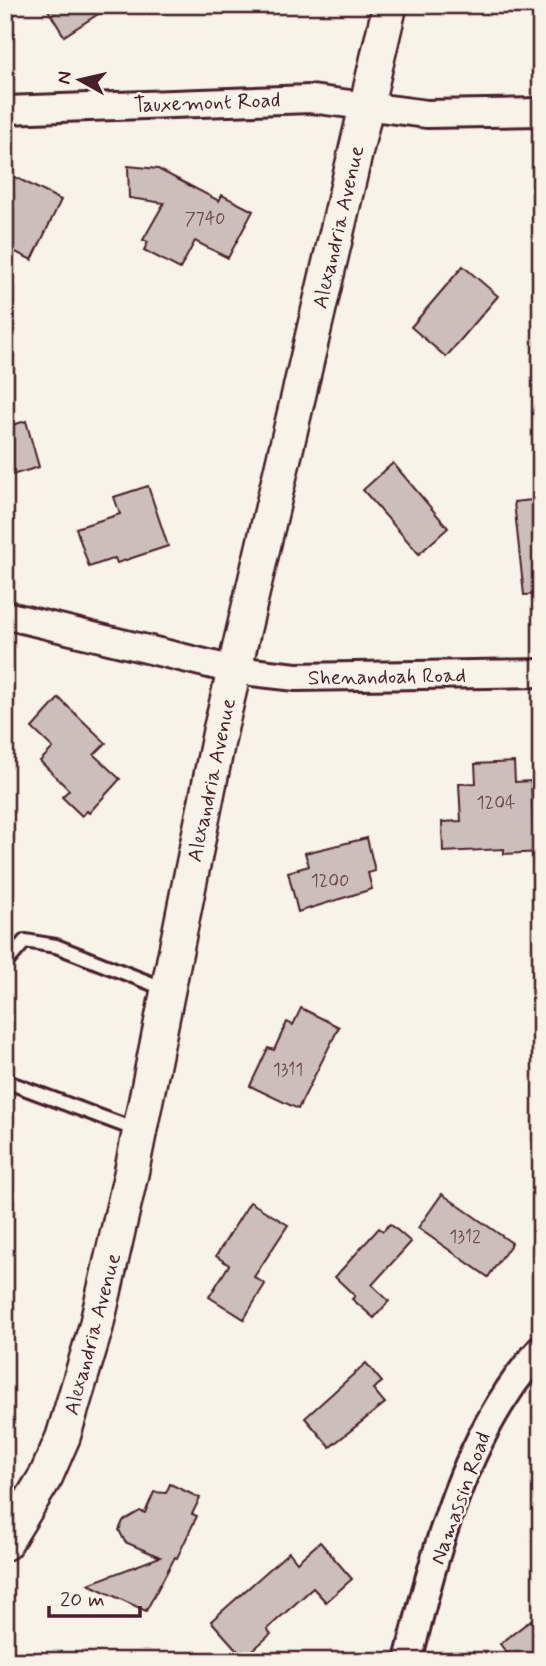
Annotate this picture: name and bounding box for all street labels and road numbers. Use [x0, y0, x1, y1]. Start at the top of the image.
street label: Tauxemont Road [133, 86, 281, 120]
street label: Alexandria Avenue [307, 143, 371, 312]
street label: Shenandoah Road [308, 662, 466, 692]
street label: Alexandria Avenue [181, 696, 243, 865]
street label: Alexandria Avenue [58, 1250, 128, 1418]
street label: Namassin Road [424, 1428, 498, 1568]

